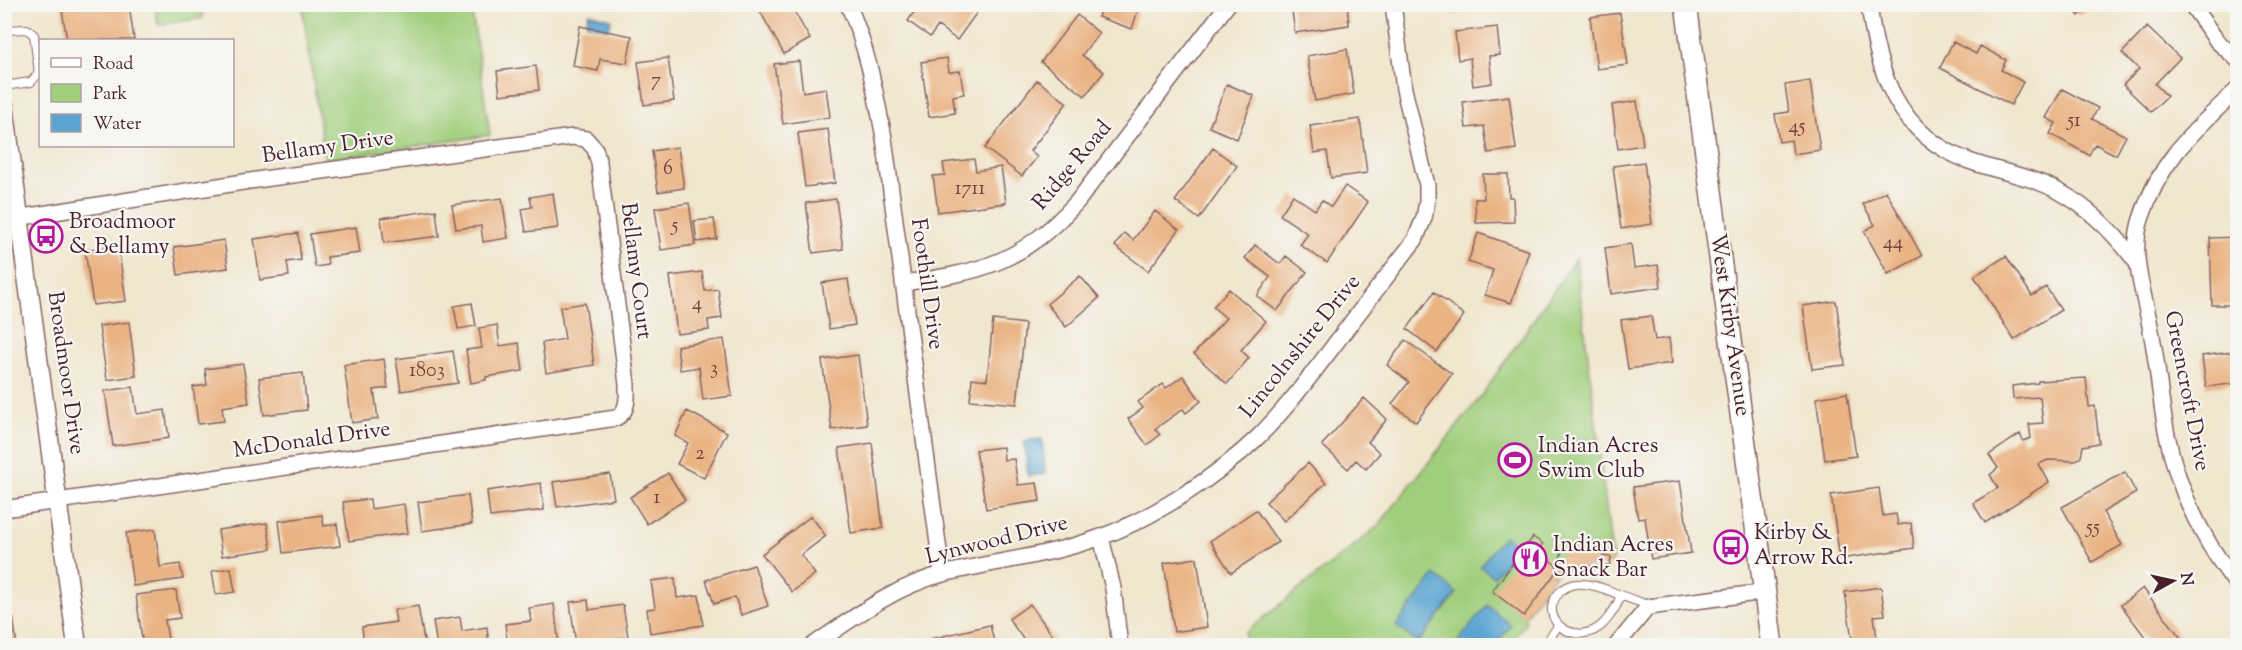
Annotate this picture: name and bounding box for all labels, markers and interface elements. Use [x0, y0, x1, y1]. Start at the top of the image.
legend [39, 39, 234, 147]
text: Road [93, 52, 133, 78]
house number: 7 [651, 67, 661, 96]
text: Park [93, 82, 128, 108]
house number: 51 [2066, 107, 2081, 136]
text: Water [93, 112, 142, 138]
house number: 45 [1789, 113, 1806, 142]
street label: Ridge Road [1026, 114, 1120, 218]
street label: Bellamy Drive [260, 123, 396, 173]
house number: 6 [663, 155, 673, 184]
house number: 1711 [955, 175, 985, 204]
street label: Bellamy Court [611, 201, 659, 342]
place label: Broadmoor & Bellamy [69, 207, 176, 264]
house number: 5 [671, 212, 679, 241]
street label: Foothill Drive [901, 216, 951, 352]
bus stop icon: Broadmoor & Bellamy [28, 218, 64, 254]
house number: 44 [1883, 229, 1903, 258]
street label: West Kirby Avenue [1700, 232, 1758, 418]
street label: Lincolnshire Drive [1233, 268, 1369, 426]
street label: Broadmoor Drive [38, 289, 92, 457]
house number: 4 [692, 290, 702, 319]
street label: Greencroft Drive [2155, 308, 2217, 474]
house number: 3 [710, 355, 718, 384]
house number: 1803 [409, 357, 445, 386]
street label: McDonald Drive [231, 414, 393, 468]
place label: Indian Acres Swim Club [1538, 431, 1658, 488]
house number: 2 [695, 440, 705, 469]
sports icon: Indian Acres Swim Club [1497, 442, 1533, 478]
house number: 1 [654, 484, 661, 513]
street label: Lynwood Drive [922, 508, 1072, 574]
house number: 55 [2085, 514, 2100, 543]
place label: Kirby & Arrow Rd. [1754, 518, 1854, 575]
bus stop icon: Kirby & Arrow Rd. [1713, 529, 1749, 565]
place label: Indian Acres Snack Bar [1553, 530, 1673, 587]
restaurant icon: Indian Acres Snack Bar [1512, 541, 1548, 577]
north arrow [2143, 551, 2203, 611]
text: N [2173, 571, 2198, 587]

